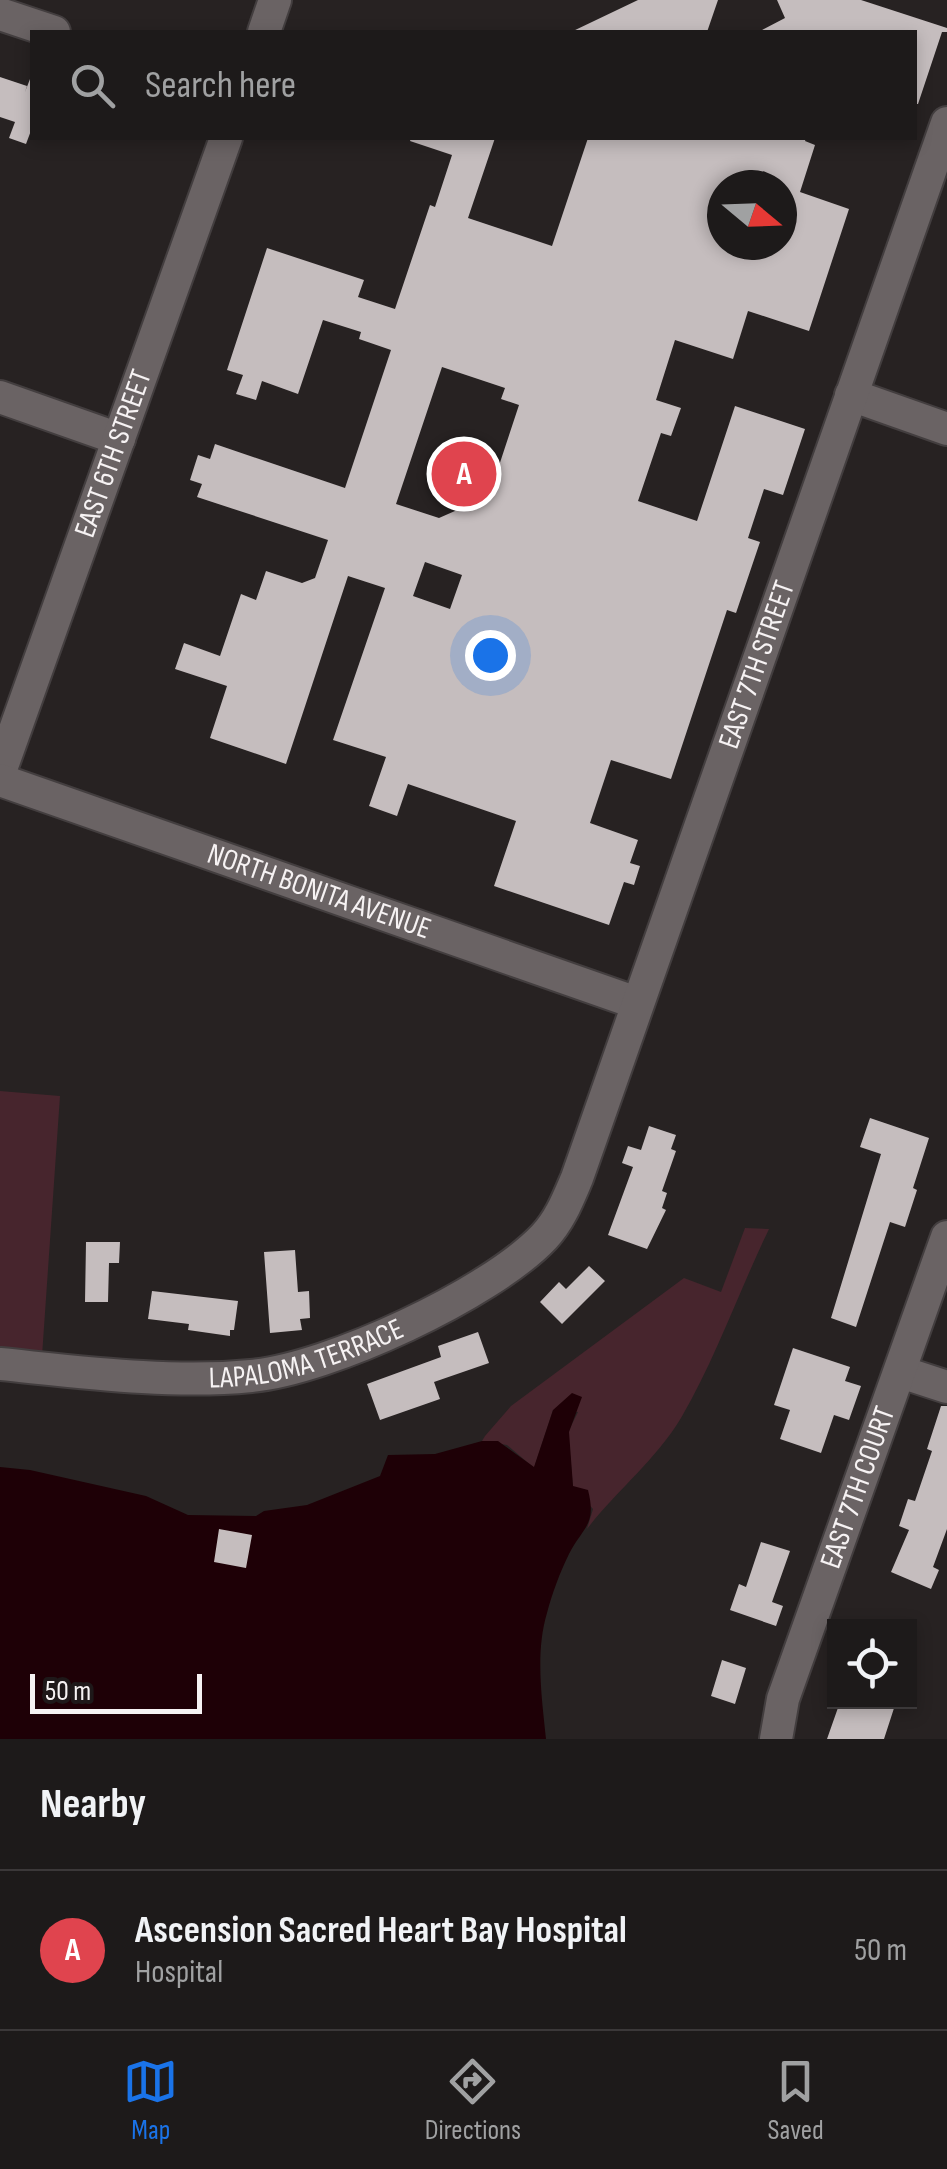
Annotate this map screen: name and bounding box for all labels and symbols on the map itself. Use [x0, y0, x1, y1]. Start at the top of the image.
north arrow [707, 170, 797, 260]
street label: EAST 6TH STREET [67, 365, 160, 542]
pin: A [432, 436, 496, 512]
street label: EAST 7TH STREET [711, 576, 803, 753]
your location [465, 630, 516, 681]
street label: NORTH BONITA AVENUE [202, 836, 436, 947]
street label: LAPALOMA TERRACE [208, 1311, 409, 1396]
street label: EAST 7TH COURT [813, 1402, 903, 1573]
scale bar [30, 1669, 202, 1714]

